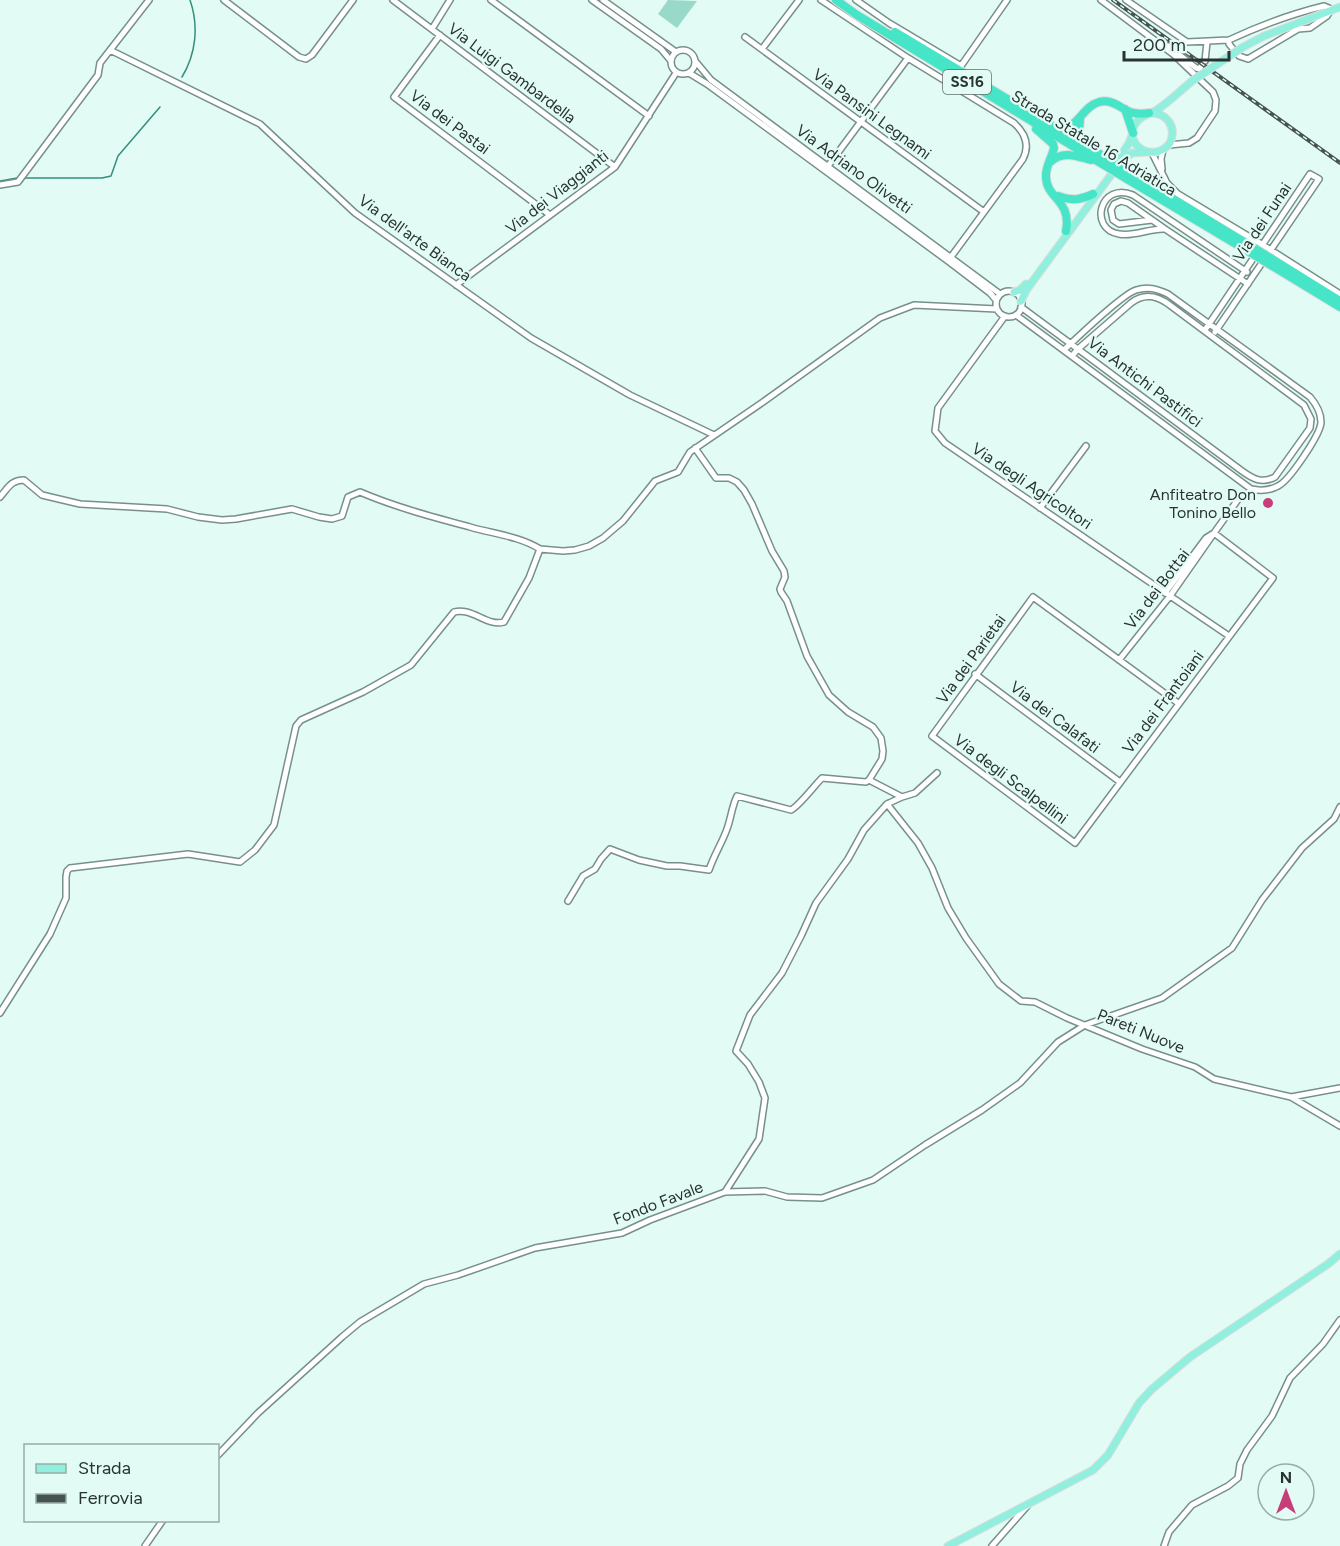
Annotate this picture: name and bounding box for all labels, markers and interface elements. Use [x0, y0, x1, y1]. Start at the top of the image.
street label: Via Luigi Gambardella [444, 19, 580, 127]
scale bar [1124, 24, 1229, 62]
text: 200 m [1133, 34, 1186, 56]
street label: Via Pansini Legnami [809, 65, 935, 163]
road number: SS16 [943, 70, 991, 94]
street label: Via dei Pastai [406, 86, 494, 158]
street label: Strada Statale 16 Adriatica [1008, 86, 1180, 200]
street label: Via Adriano Olivetti [792, 121, 916, 217]
street label: Via dei Viaggianti [502, 146, 612, 238]
street label: Via dei Funai [1229, 179, 1295, 265]
street label: Via dell'arte Bianca [355, 191, 475, 285]
street label: Via Antichi Pastifici [1084, 333, 1206, 431]
street label: Via degli Agricoltori [968, 439, 1096, 533]
place label: Anfiteatro Don Tonino Bello [1150, 485, 1256, 522]
marker: Anfiteatro Don Tonino Bello [1261, 496, 1275, 510]
street label: Via dei Bottai [1121, 545, 1193, 633]
street label: Via dei Parietai [932, 611, 1010, 707]
street label: Via dei Frantoiani [1118, 647, 1208, 757]
street label: Via dei Calafati [1006, 677, 1104, 757]
street label: Via degli Scalpellini [950, 730, 1072, 828]
street label: Pareti Nuove [1095, 1005, 1188, 1057]
street label: Fondo Favale [610, 1177, 706, 1229]
legend [24, 1444, 219, 1522]
text: Strada [78, 1457, 131, 1479]
north arrow [1256, 1462, 1316, 1522]
text: N [1280, 1468, 1292, 1487]
text: Ferrovia [78, 1487, 143, 1509]

